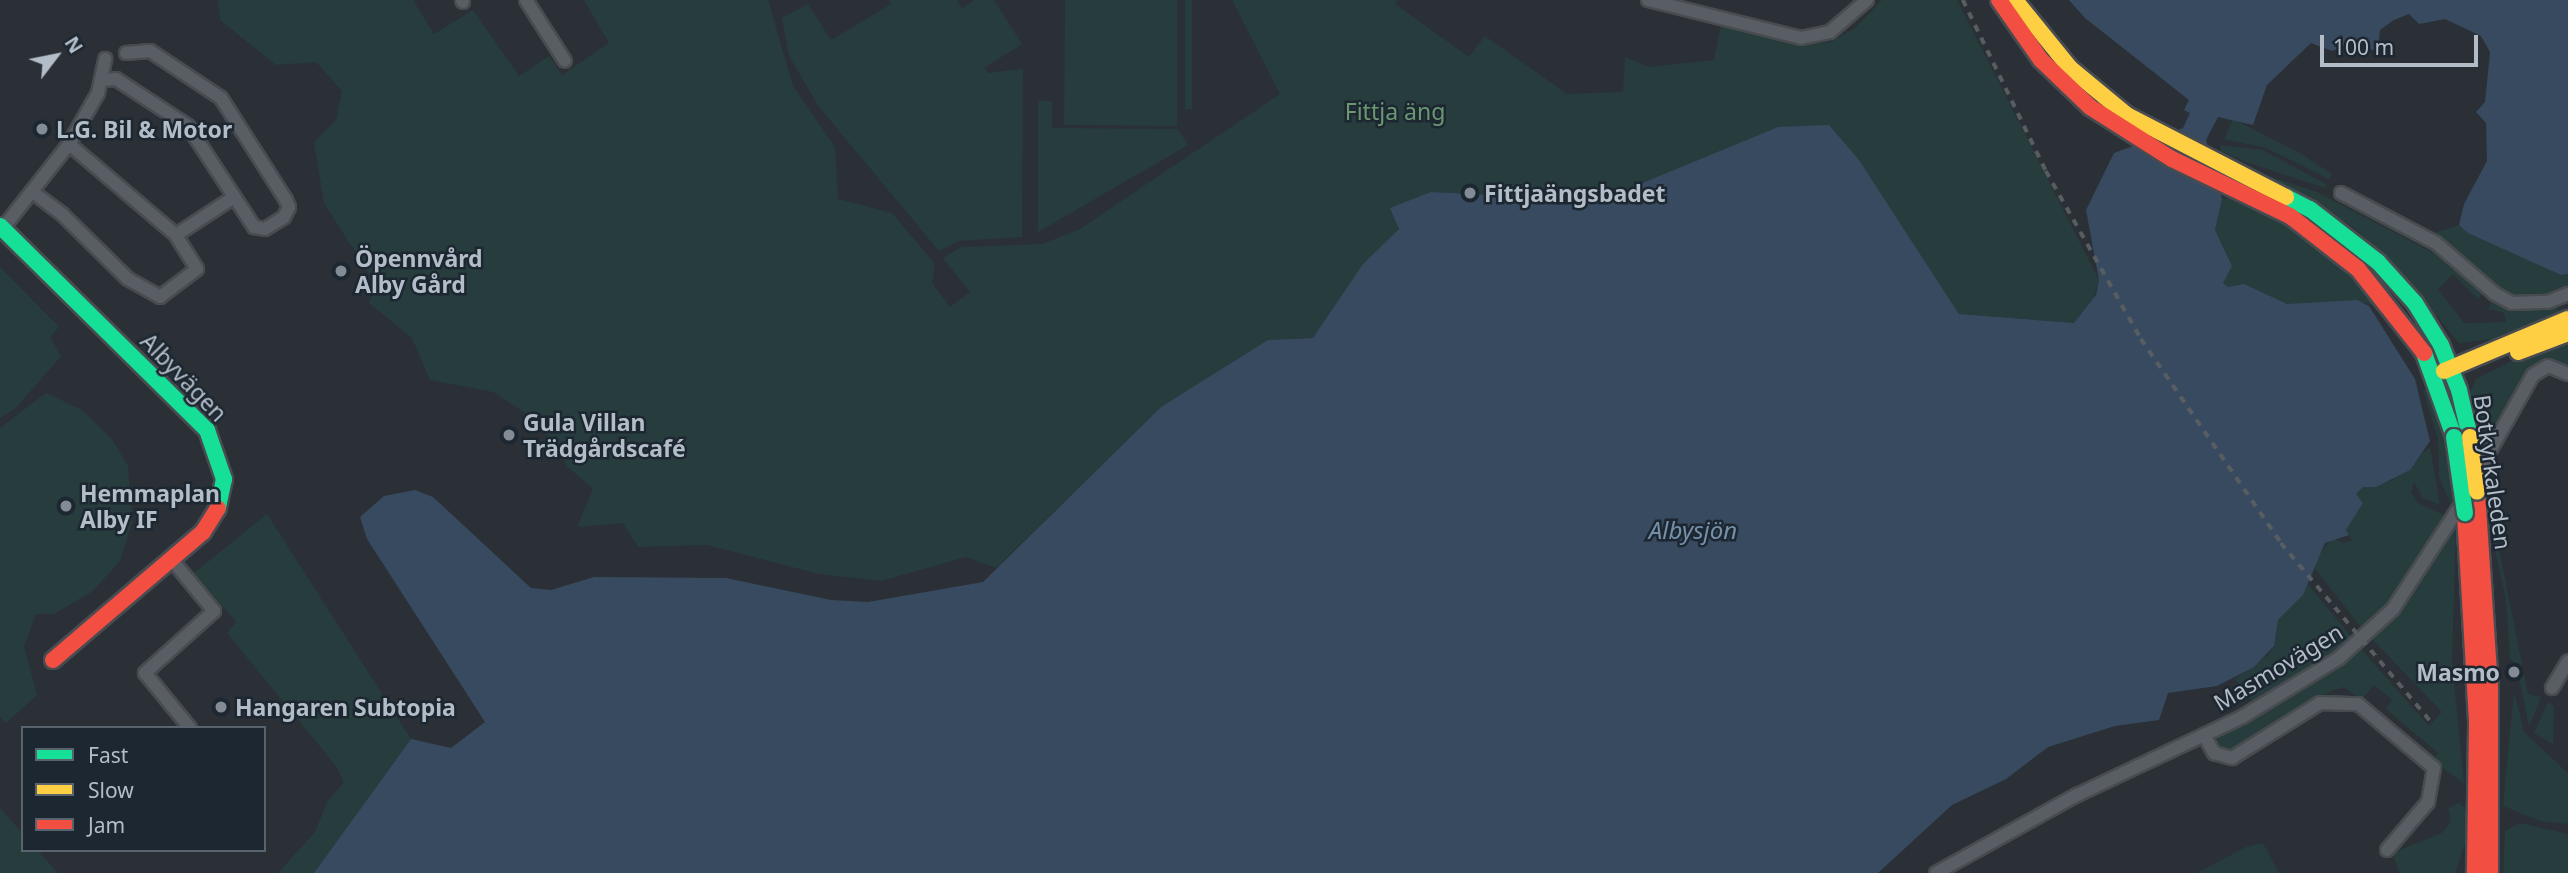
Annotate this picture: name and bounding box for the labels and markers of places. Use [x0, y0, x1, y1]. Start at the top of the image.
place label: L.G. Bil & Motor [56, 115, 232, 143]
marker: L.G. Bil & Motor [34, 121, 50, 137]
place label: Fittjaängsbadet [1484, 179, 1665, 207]
marker: Fittjaängsbadet [1462, 185, 1478, 201]
place label: Öpennvård Alby Gård [355, 244, 483, 298]
marker: Öpennvård Alby Gård [333, 263, 349, 279]
place label: Gula Villan Trädgårdscafé [523, 408, 686, 462]
marker: Gula Villan Trädgårdscafé [501, 427, 517, 443]
place label: Hemmaplan Alby IF [80, 479, 220, 533]
marker: Hemmaplan Alby IF [58, 498, 74, 514]
place label: Masmo [2416, 658, 2500, 686]
marker: Masmo [2506, 664, 2522, 680]
place label: Hangaren Subtopia [235, 693, 456, 721]
marker: Hangaren Subtopia [213, 699, 229, 715]

